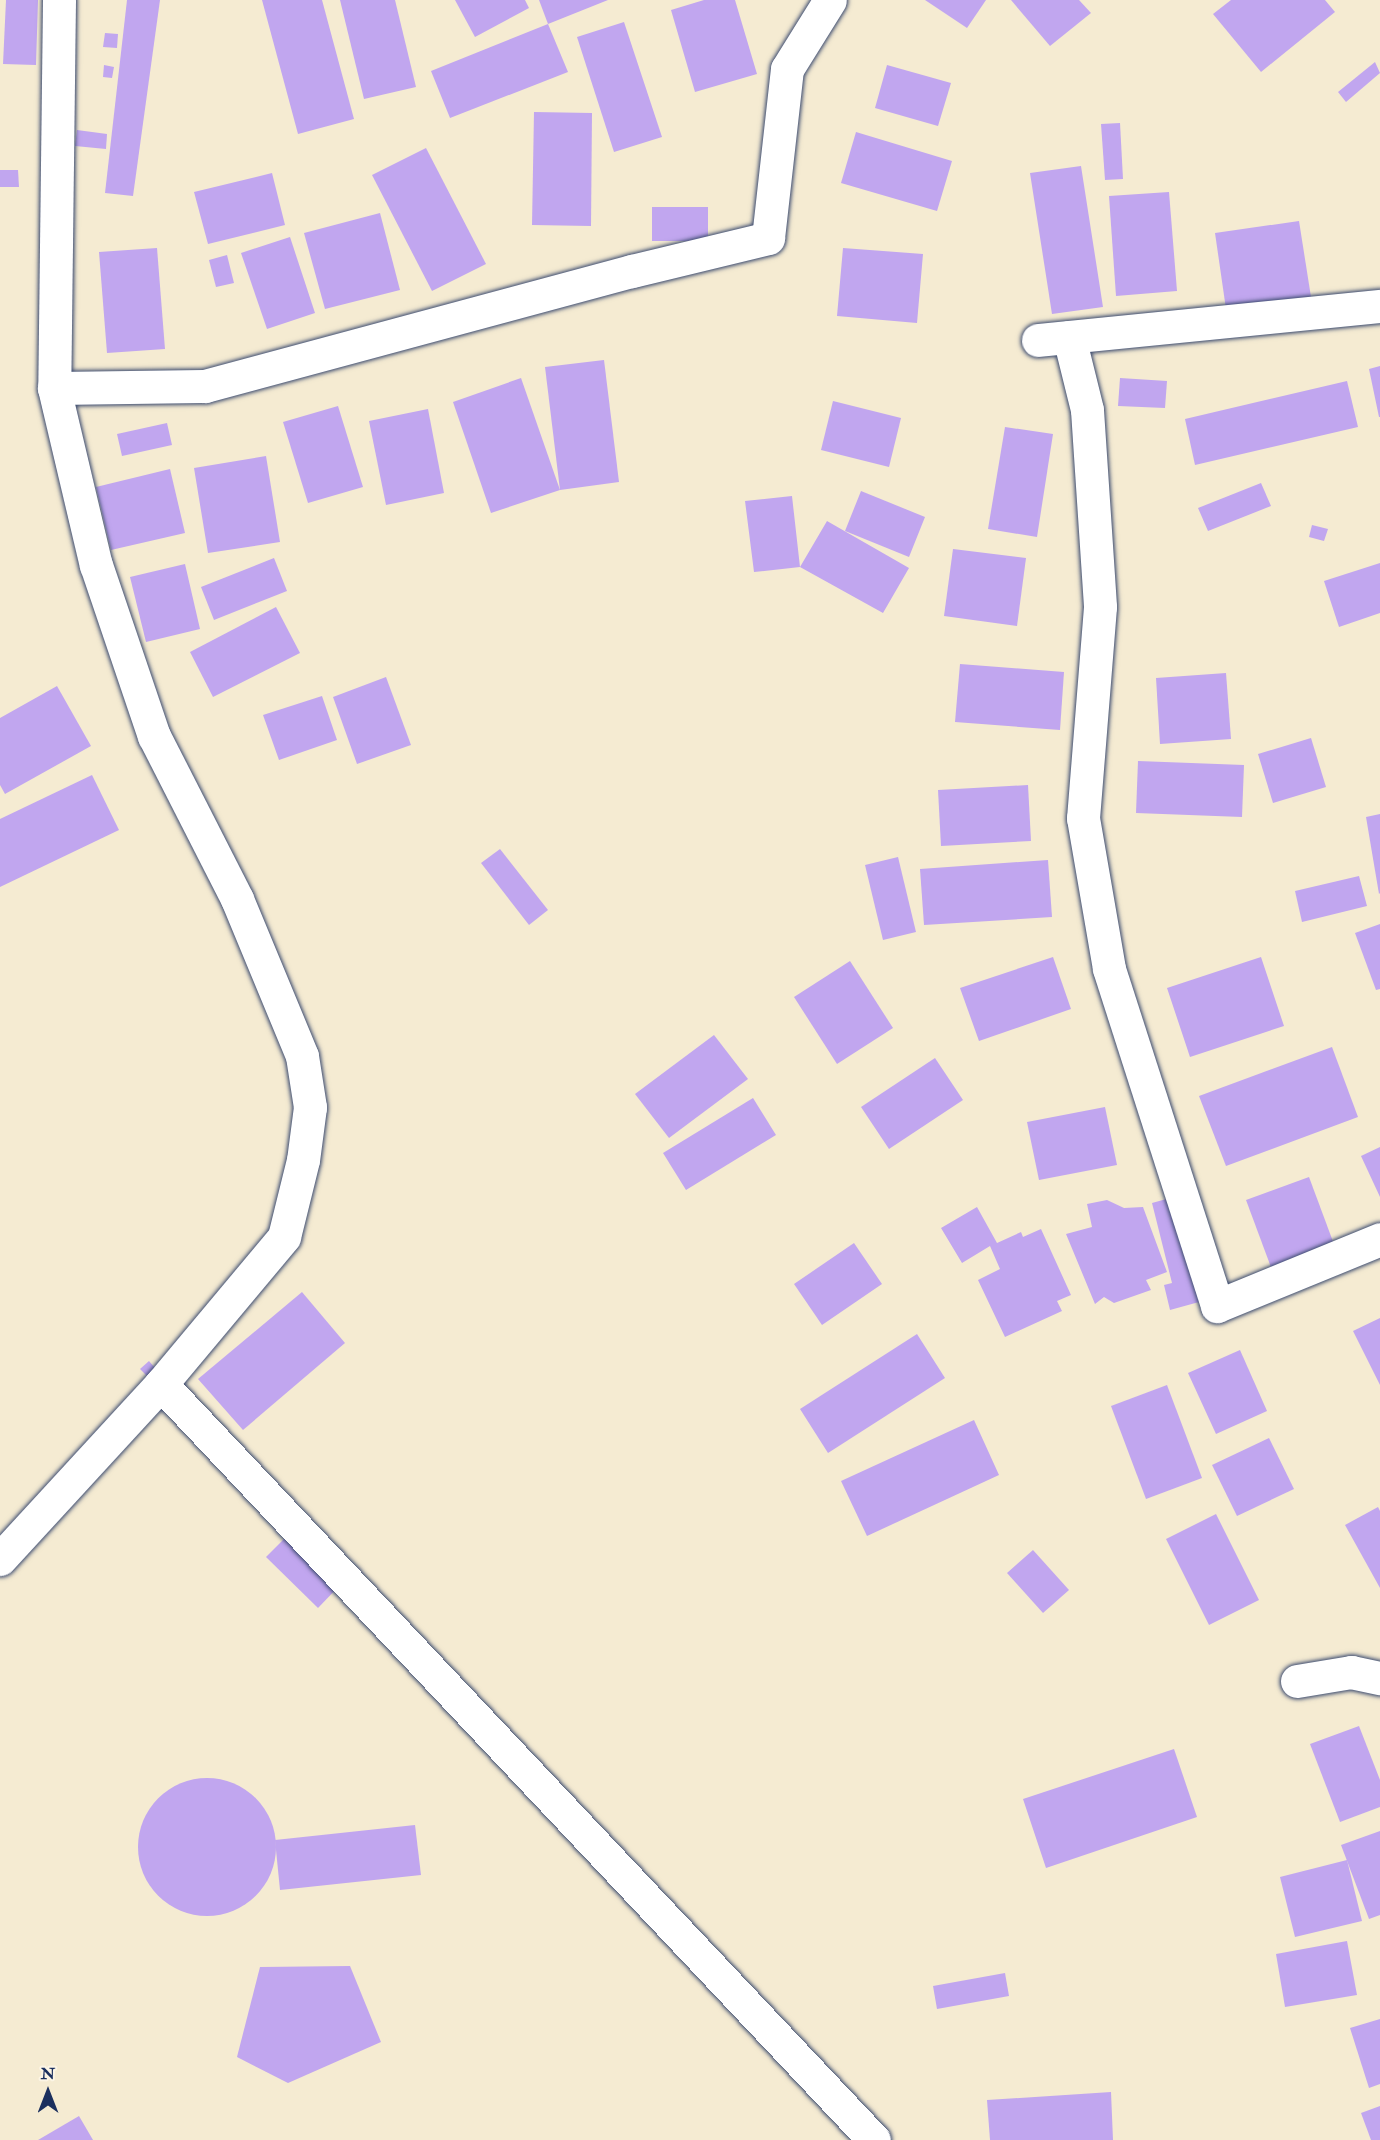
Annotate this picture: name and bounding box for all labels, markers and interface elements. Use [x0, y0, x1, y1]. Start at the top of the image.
north arrow [18, 2062, 78, 2122]
text: N [41, 2064, 55, 2084]

